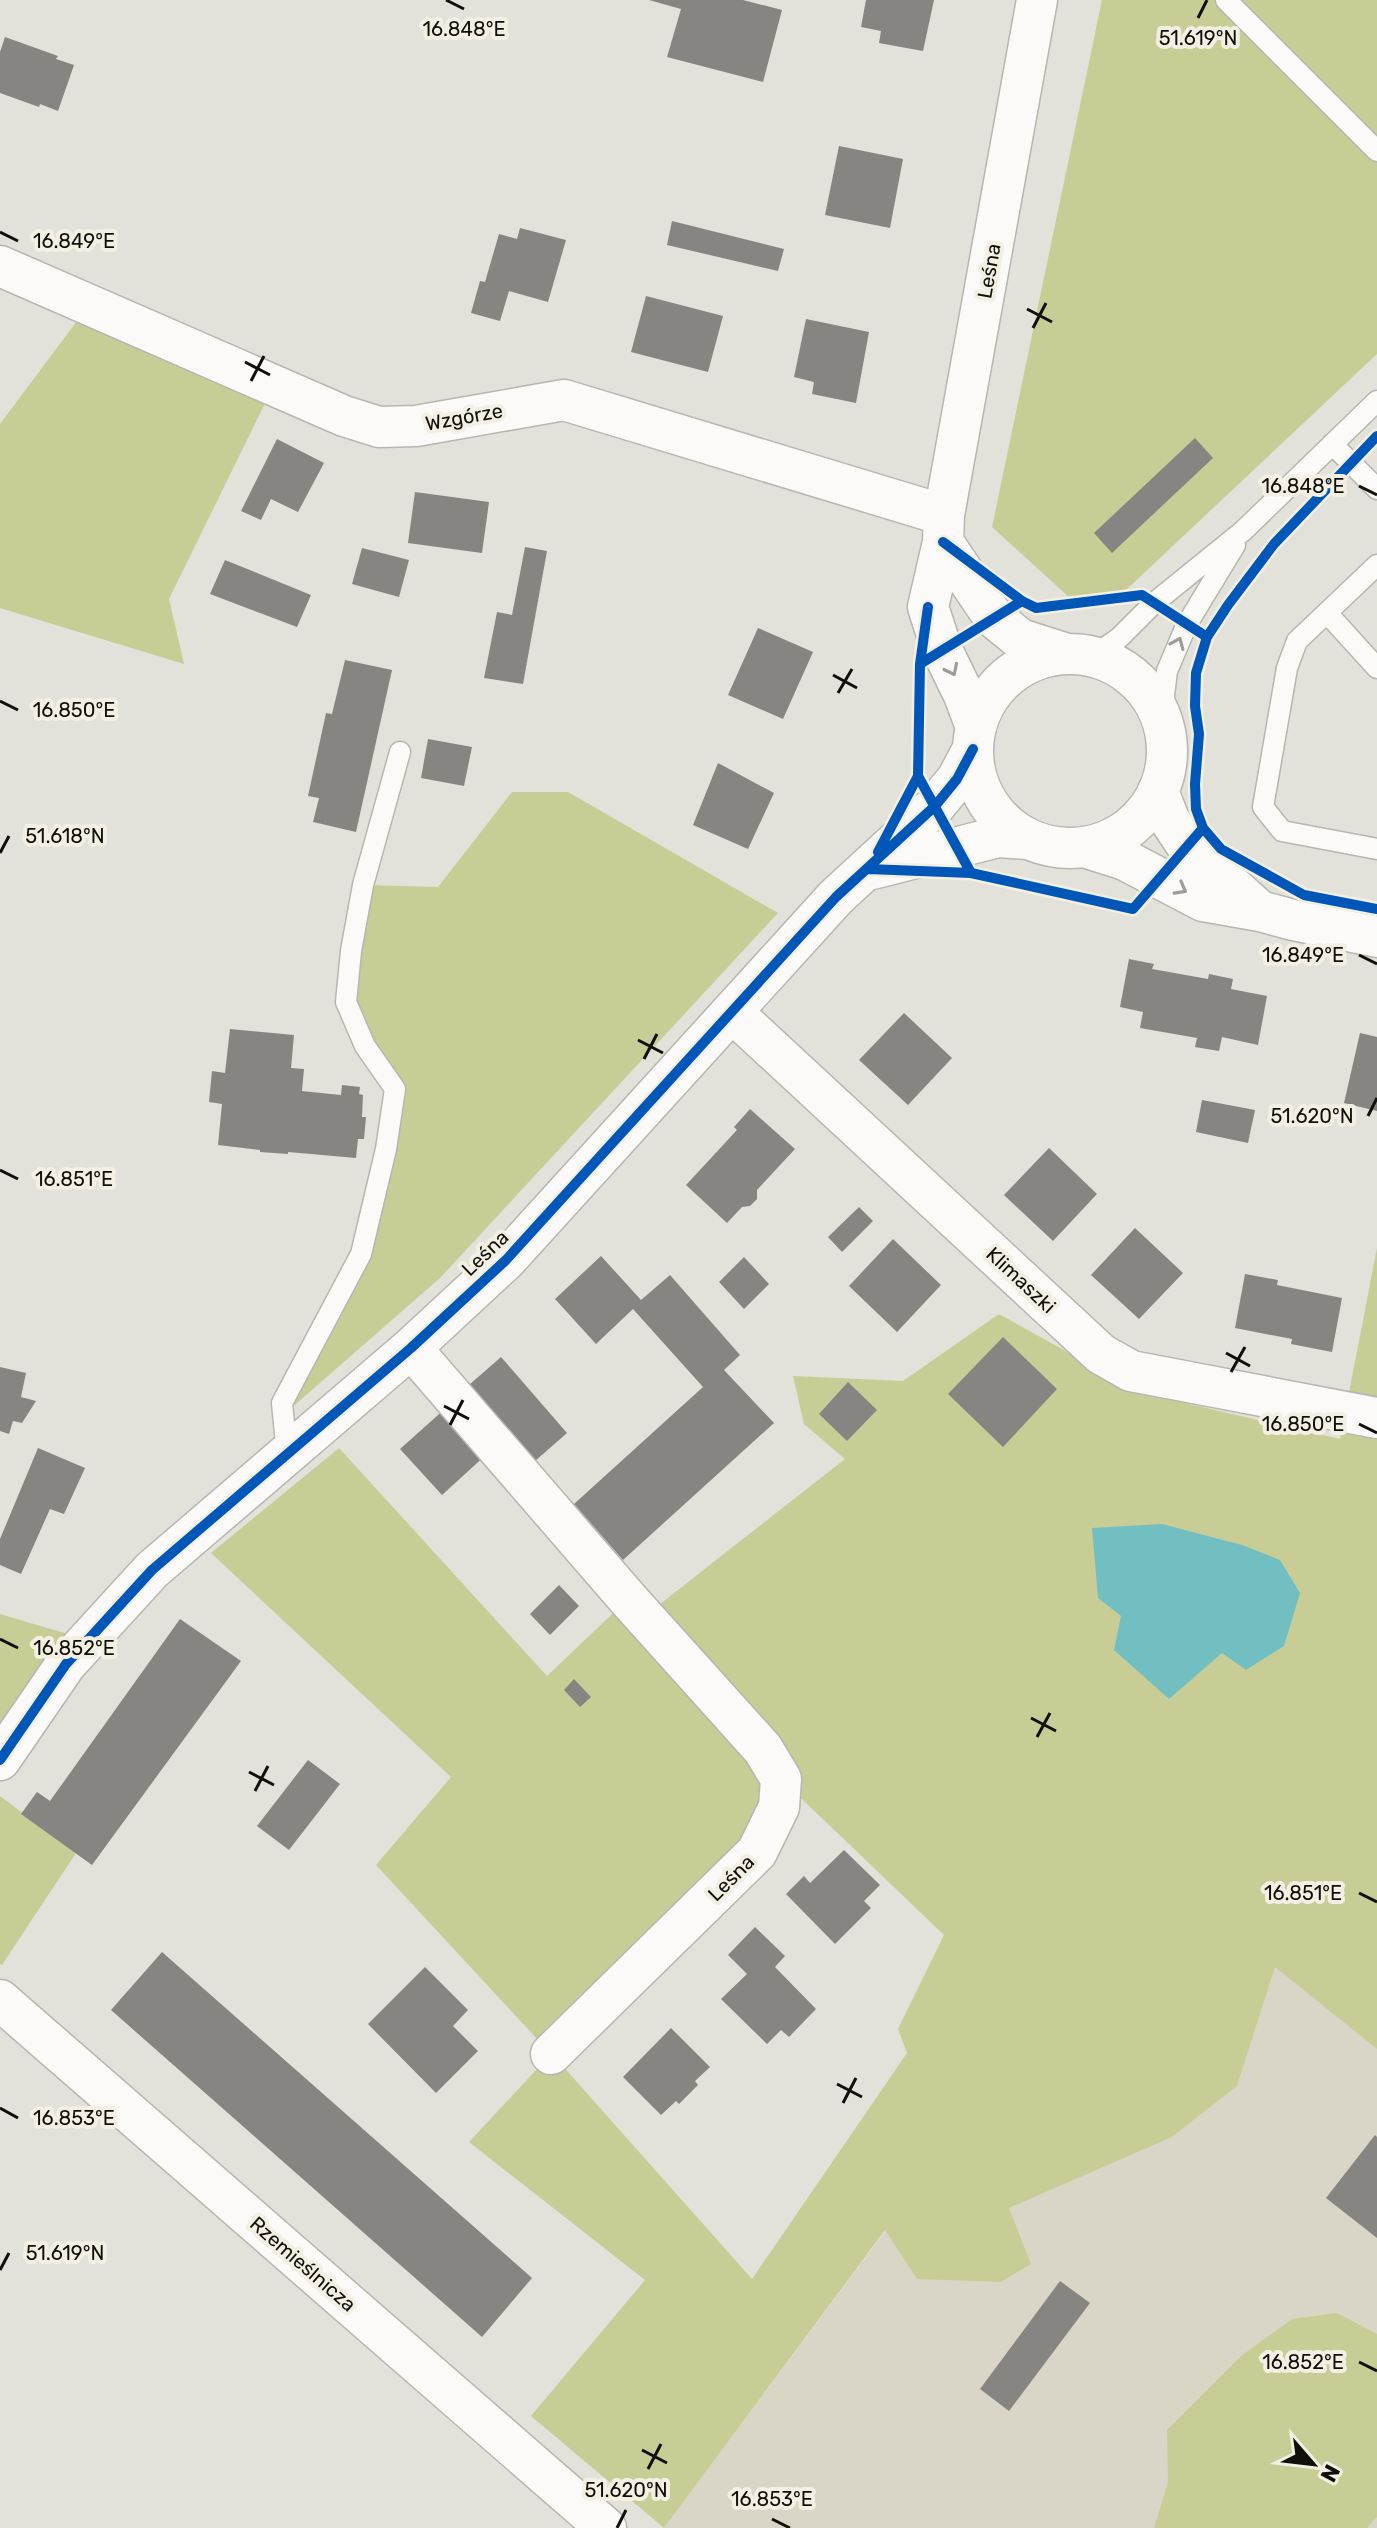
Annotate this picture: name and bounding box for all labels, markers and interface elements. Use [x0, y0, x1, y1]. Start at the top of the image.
text: 16.848°E [422, 17, 506, 41]
text: 51.619°N [1159, 26, 1237, 50]
text: 16.849°E [33, 229, 115, 253]
street label: Leśna [972, 242, 1006, 300]
street label: Wzgórze [423, 398, 505, 436]
text: 16.848°E [1261, 474, 1345, 498]
one-way arrow [1169, 637, 1185, 652]
one-way arrow [942, 661, 958, 676]
text: 16.850°E [33, 698, 115, 722]
text: 51.618°N [25, 824, 105, 848]
one-way arrow [1173, 879, 1187, 895]
text: 16.849°E [1262, 943, 1344, 967]
text: 51.620°N [1270, 1104, 1354, 1128]
text: 16.851°E [35, 1167, 113, 1191]
street label: Leśna [457, 1225, 513, 1281]
street label: Klimaszki [981, 1242, 1061, 1318]
text: 16.850°E [1262, 1412, 1344, 1436]
text: 16.852°E [33, 1636, 115, 1660]
street label: Leśna [703, 1850, 759, 1906]
text: 16.851°E [1264, 1881, 1342, 1905]
text: 16.853°E [33, 2106, 115, 2130]
street label: Rzemieślnicza [245, 2211, 361, 2317]
text: 51.619°N [26, 2241, 104, 2265]
text: 16.852°E [1262, 2350, 1344, 2374]
north arrow [1273, 2424, 1353, 2504]
text: N [1315, 2460, 1346, 2486]
text: 51.620°N [584, 2478, 668, 2502]
text: 16.853°E [731, 2487, 813, 2511]

